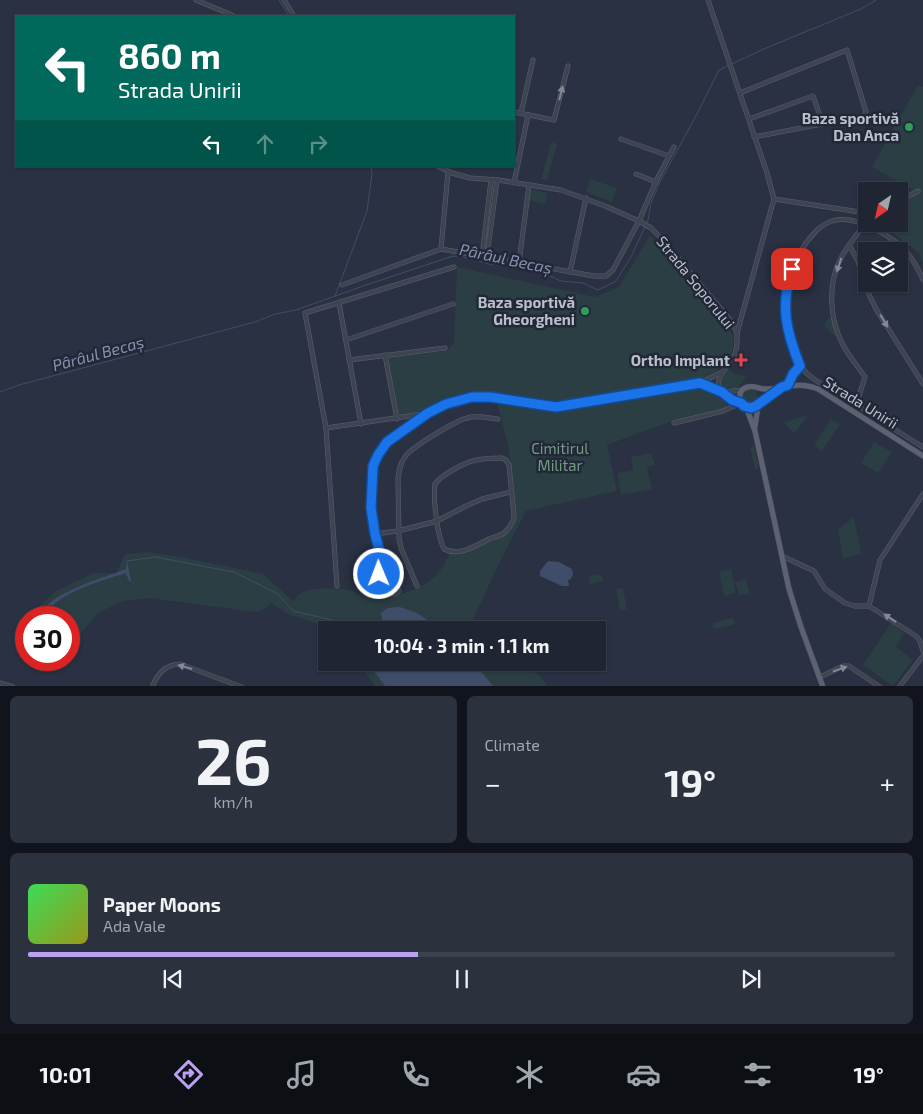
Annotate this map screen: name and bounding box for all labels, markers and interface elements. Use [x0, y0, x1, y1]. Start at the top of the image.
text: 860 m [118, 34, 221, 76]
icon: left [35, 35, 100, 100]
text: Strada Unirii [118, 76, 242, 102]
one-way arrow [557, 86, 565, 101]
place label: Baza sportivă Dan Anca [802, 109, 899, 144]
marker: Baza sportivă Dan Anca [903, 121, 915, 133]
icon: left [198, 130, 226, 158]
icon: ahead [251, 130, 279, 158]
icon: right [304, 130, 332, 158]
north arrow [858, 182, 908, 232]
map controls [858, 182, 908, 292]
street label: Strada Soporului [653, 232, 739, 332]
water label: Pârâul Becaș [458, 239, 554, 279]
button: layers [858, 242, 908, 292]
pin [771, 248, 813, 290]
icon: arrive [778, 255, 806, 283]
one-way arrow [835, 258, 843, 273]
place label: Baza sportivă Gheorgheni [478, 293, 575, 328]
marker: Baza sportivă Gheorgheni [579, 305, 591, 317]
one-way arrow [879, 314, 888, 328]
water label: Pârâul Becaș [50, 332, 146, 376]
place label: Ortho Implant [631, 351, 730, 369]
marker: Ortho Implant [734, 353, 748, 367]
street label: Strada Unirii [820, 372, 902, 432]
park label: Cimitirul Militar [531, 439, 589, 474]
position arrow [352, 547, 404, 599]
speed limit sign: 30 [15, 606, 80, 671]
one-way arrow [883, 613, 897, 623]
text: 10:04 · 3 min · 1.1 km [374, 634, 550, 657]
one-way arrow [178, 662, 193, 670]
one-way arrow [833, 665, 848, 673]
text: 26 [195, 720, 271, 798]
text: Climate [485, 735, 540, 754]
text: 19° [664, 759, 716, 805]
text: − [485, 766, 501, 800]
text: + [880, 766, 895, 800]
text: km/h [213, 792, 253, 811]
text: Paper Moons [103, 893, 221, 916]
text: Ada Vale [103, 916, 166, 935]
icon: previous [159, 965, 187, 993]
icon: pause [448, 965, 476, 993]
icon: next [737, 965, 765, 993]
icon: directions [171, 1057, 206, 1092]
icon: music [284, 1057, 319, 1092]
icon: phone [398, 1057, 433, 1092]
icon: climate [512, 1057, 547, 1092]
icon: car [626, 1057, 661, 1092]
icon: filters [740, 1057, 775, 1092]
text: 10:01 [39, 1061, 92, 1087]
text: 19° [854, 1061, 884, 1087]

